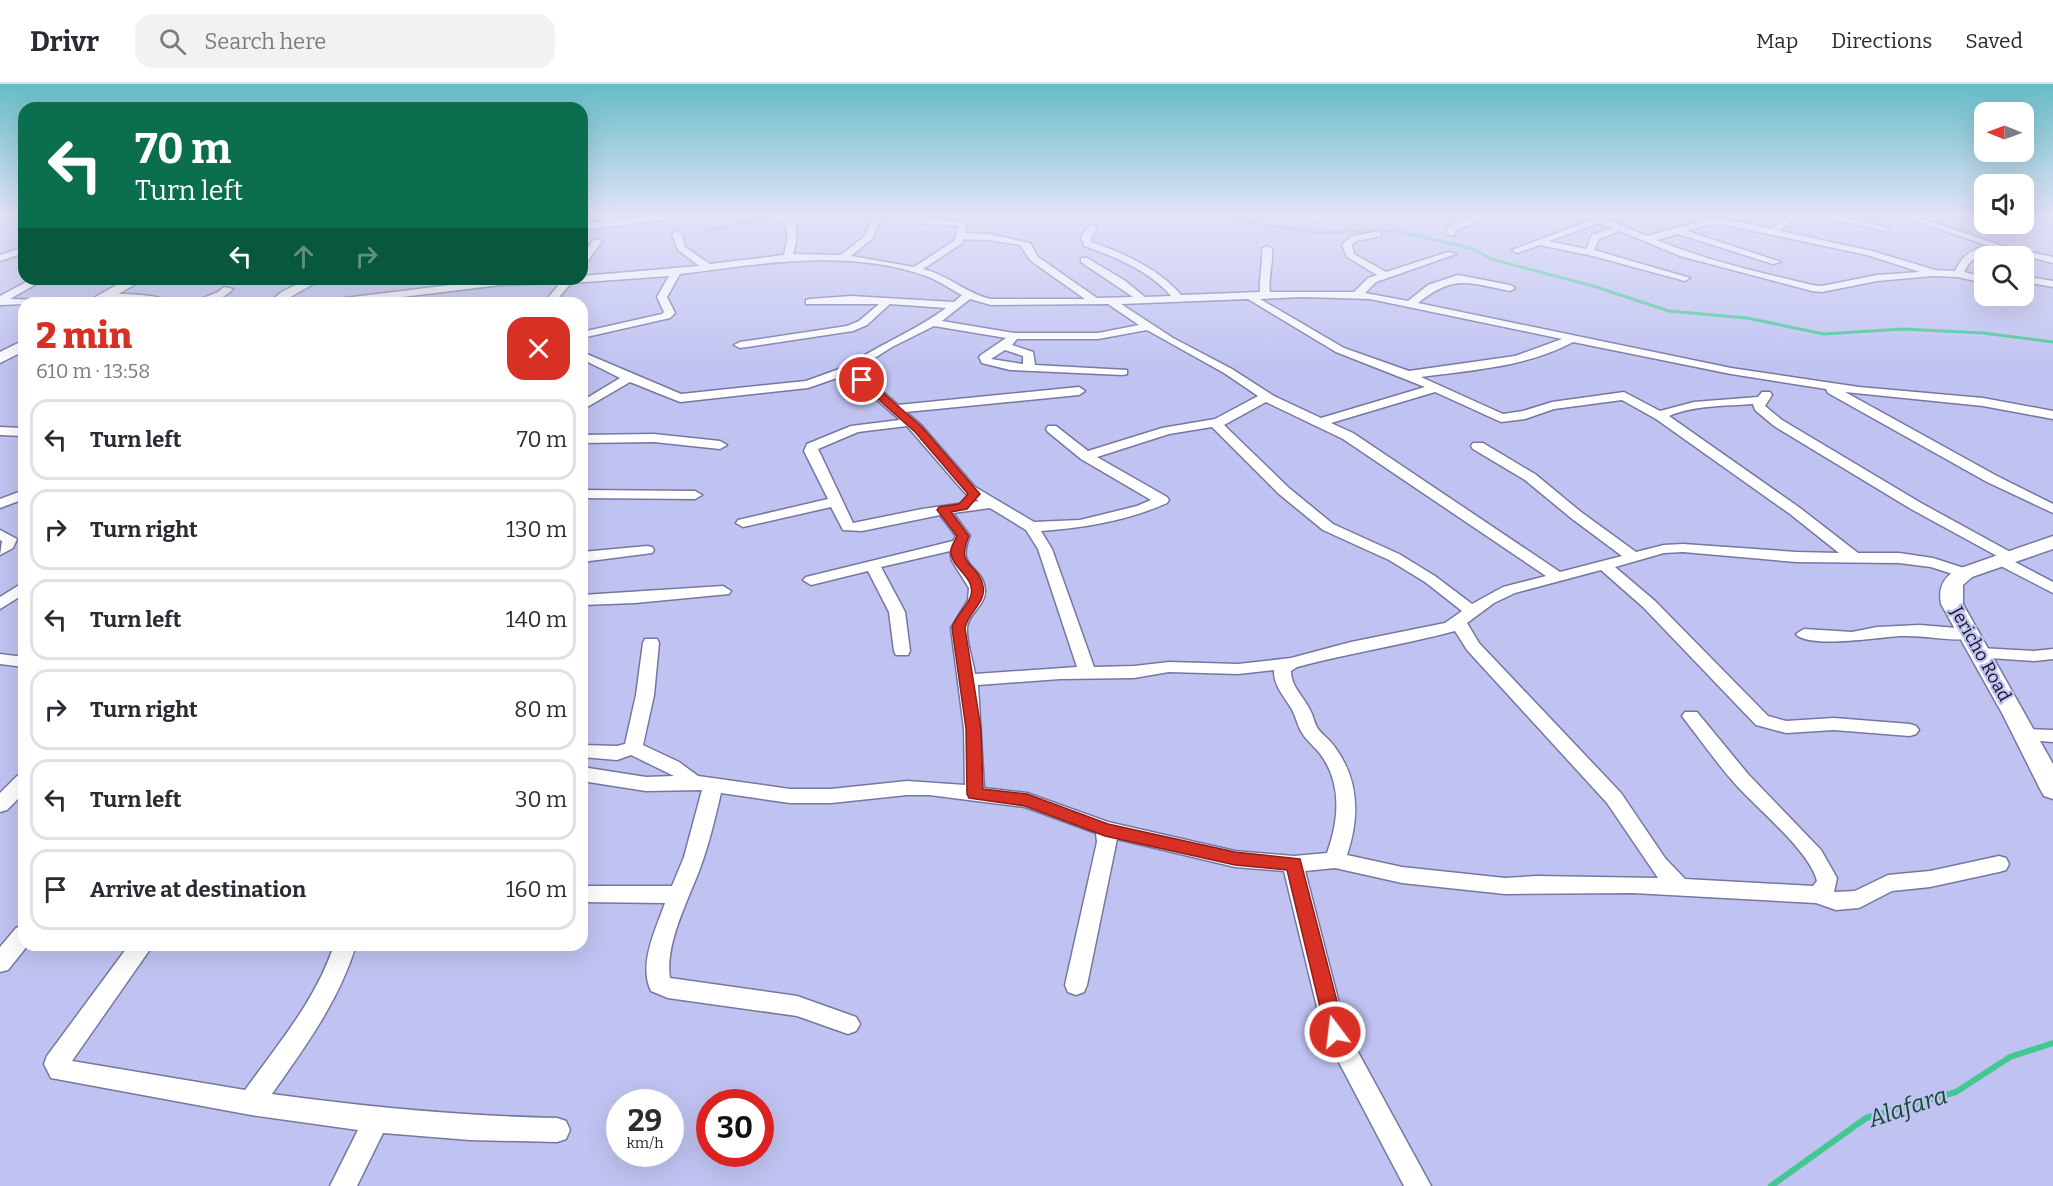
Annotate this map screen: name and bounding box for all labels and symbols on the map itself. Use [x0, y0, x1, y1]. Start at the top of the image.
north arrow [1974, 102, 2034, 162]
pin [836, 354, 887, 405]
street label: Jericho Road [1945, 602, 2016, 706]
position arrow [1303, 1000, 1367, 1064]
water label: Alafara [1864, 1081, 1951, 1133]
speed limit sign: 30 [696, 1089, 774, 1167]

